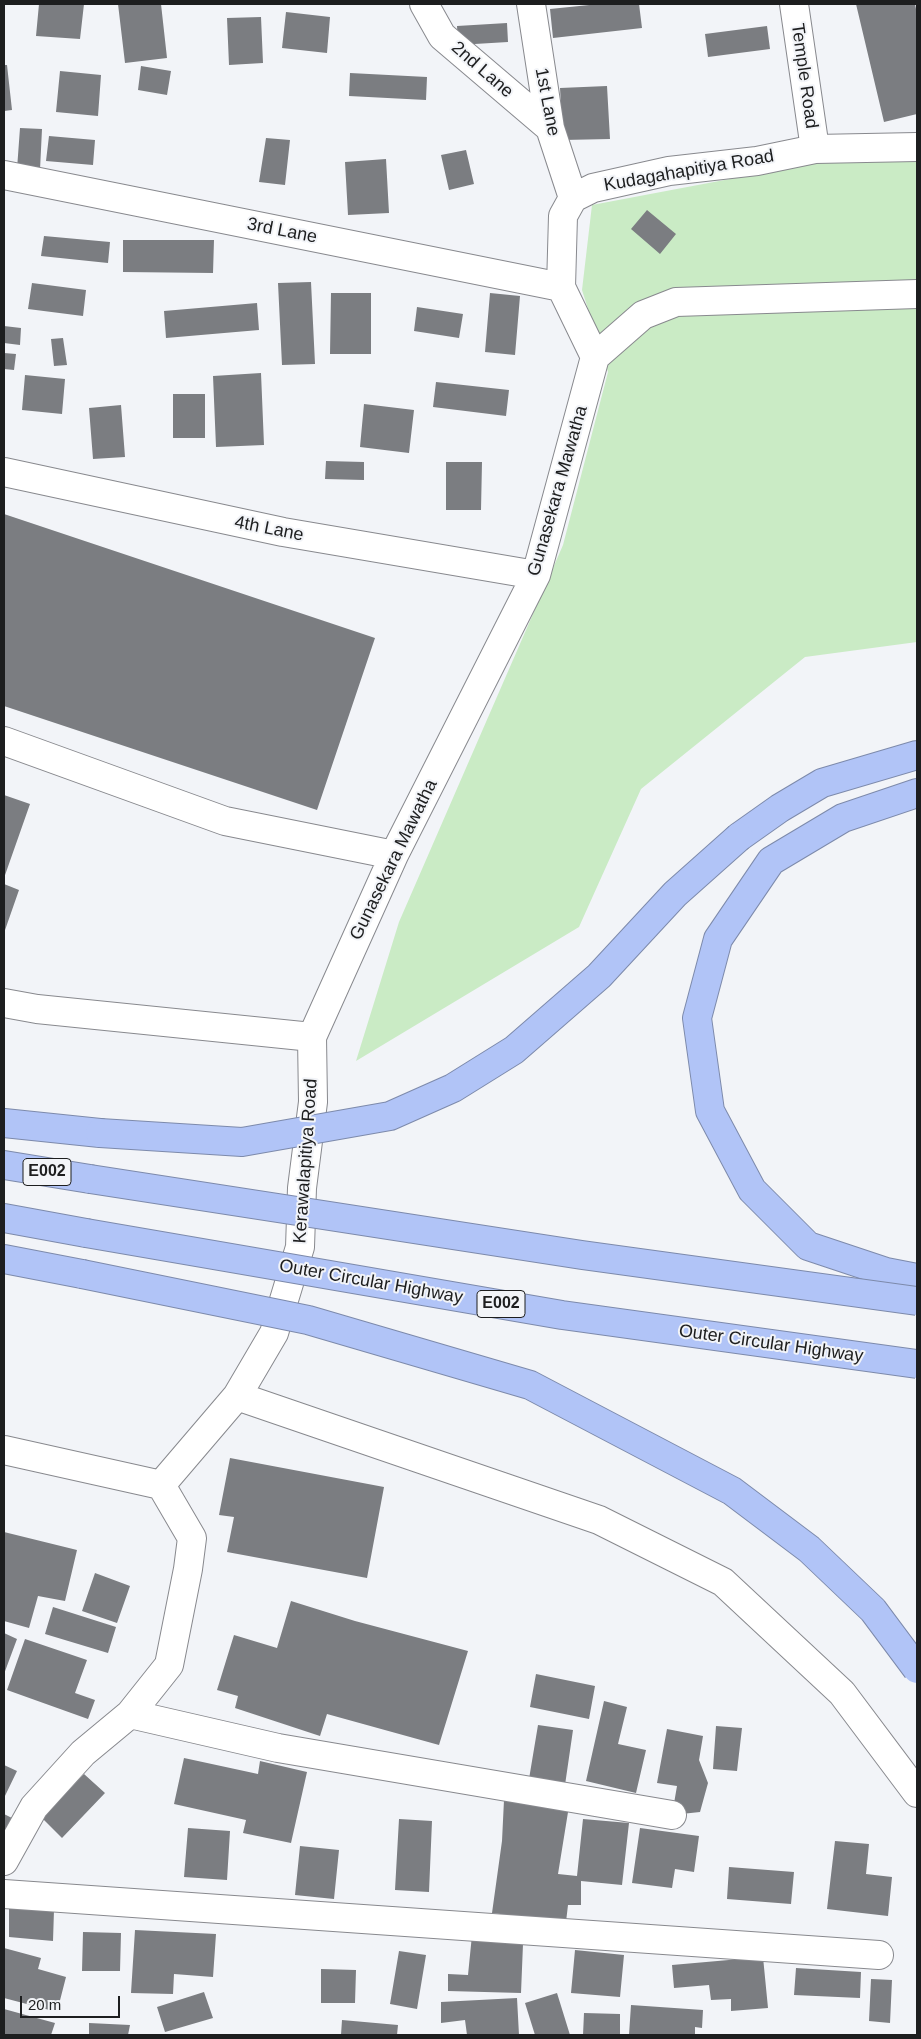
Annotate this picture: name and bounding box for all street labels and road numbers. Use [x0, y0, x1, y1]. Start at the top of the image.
street label: Temple Road [786, 22, 822, 130]
street label: 2nd Lane [447, 37, 517, 103]
street label: 1st Lane [530, 66, 564, 138]
street label: Kudagahapitiya Road [602, 145, 776, 197]
street label: 3rd Lane [245, 214, 319, 248]
street label: Gunasekara Mawatha [523, 403, 593, 579]
street label: 4th Lane [233, 512, 305, 546]
street label: Gunasekara Mawatha [346, 776, 442, 944]
street label: Kerawalapitiya Road [289, 1078, 323, 1244]
road number: E002 [23, 1158, 71, 1186]
street label: Outer Circular Highway [278, 1255, 464, 1309]
road number: E002 [477, 1290, 525, 1318]
street label: Outer Circular Highway [677, 1320, 865, 1368]

